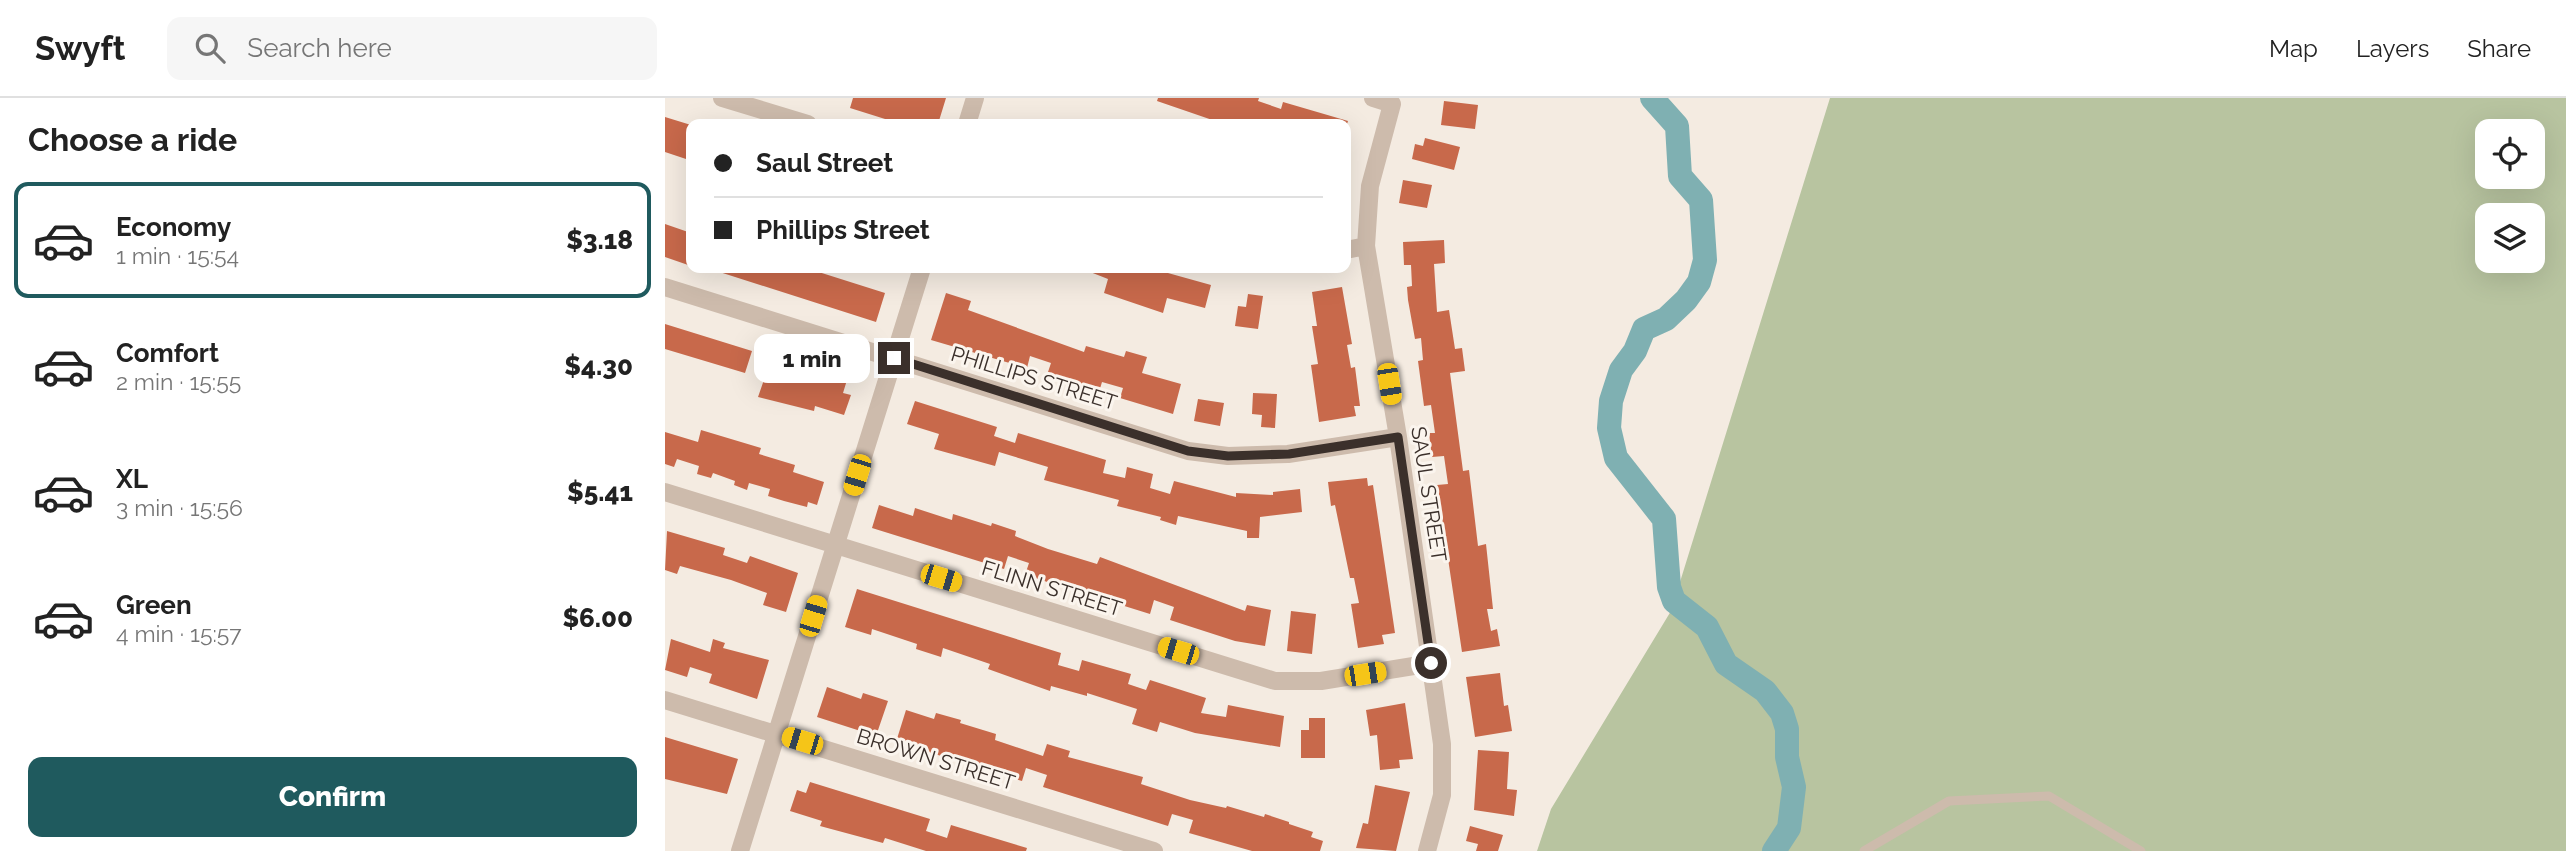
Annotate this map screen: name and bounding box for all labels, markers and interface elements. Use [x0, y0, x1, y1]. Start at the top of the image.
search box [167, 17, 657, 80]
text: Swyft [35, 29, 125, 68]
icon: search [191, 29, 229, 67]
text: Search here [247, 33, 392, 63]
text: Map [2269, 34, 2318, 63]
text: Layers [2356, 34, 2429, 63]
text: Share [2467, 34, 2531, 63]
map controls [2475, 119, 2545, 273]
button: locate [2475, 119, 2545, 189]
text: Choose a ride [28, 121, 237, 158]
text: Saul Street [756, 148, 893, 178]
button: layers [2475, 203, 2545, 273]
icon: car [32, 209, 95, 272]
text: Economy [116, 212, 231, 242]
text: Phillips Street [756, 215, 930, 245]
text: $3.18 [566, 225, 633, 255]
text: 1 min · 15:54 [116, 242, 239, 269]
callout: 1 min [754, 334, 869, 382]
icon: car [32, 335, 95, 398]
text: Comfort [116, 338, 219, 368]
street label: PHILLIPS STREET [948, 341, 1120, 415]
route end [878, 342, 910, 374]
text: 1 min [782, 345, 842, 372]
text: $4.30 [564, 351, 633, 381]
car [1376, 362, 1403, 406]
text: 2 min · 15:55 [116, 368, 241, 395]
street label: SAUL STREET [1406, 425, 1452, 564]
car [841, 452, 874, 498]
icon: car [32, 461, 95, 524]
text: XL [116, 464, 148, 494]
text: $5.41 [567, 477, 633, 507]
text: 3 min · 15:56 [116, 494, 243, 521]
street label: FLINN STREET [979, 555, 1125, 621]
car [918, 562, 965, 594]
icon: car [32, 587, 95, 650]
text: Green [116, 590, 192, 620]
car [797, 593, 830, 639]
text: $6.00 [562, 603, 633, 633]
text: 4 min · 15:57 [116, 620, 242, 647]
car [1155, 635, 1202, 667]
route start [1415, 647, 1447, 679]
car [1343, 660, 1388, 688]
street label: BROWN STREET [854, 723, 1018, 795]
car [779, 725, 826, 757]
button: Confirm [28, 757, 637, 837]

